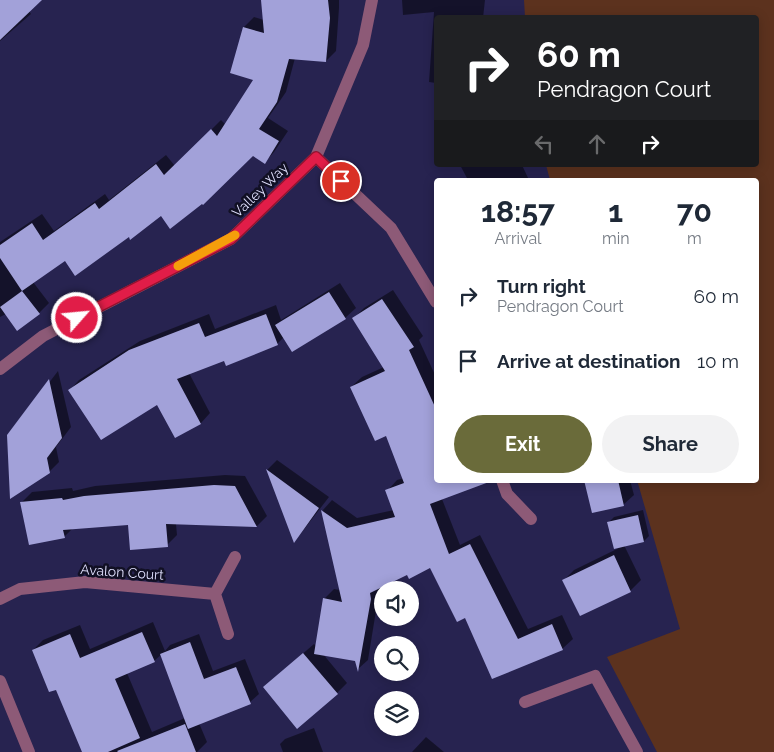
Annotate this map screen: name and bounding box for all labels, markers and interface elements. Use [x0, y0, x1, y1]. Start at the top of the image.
text: 60 m [537, 34, 621, 75]
icon: right [454, 35, 519, 100]
text: Pendragon Court [537, 76, 711, 102]
icon: left [530, 130, 558, 158]
icon: ahead [583, 130, 611, 158]
icon: right [636, 130, 664, 158]
street label: Valley Way [229, 159, 291, 220]
pin [320, 160, 362, 202]
icon: arrive [327, 167, 355, 195]
text: 18:57 [481, 194, 555, 229]
text: 1 [608, 194, 623, 229]
text: 70 [677, 194, 712, 229]
text: Arrival [495, 229, 541, 248]
text: min [602, 229, 630, 248]
text: m [687, 229, 702, 248]
text: Turn right [497, 275, 586, 297]
icon: right [454, 282, 482, 310]
text: 60 m [694, 285, 739, 307]
position arrow [50, 291, 102, 343]
text: Pendragon Court [497, 297, 624, 316]
icon: arrive [454, 347, 482, 375]
text: Arrive at destination [497, 350, 681, 372]
text: 10 m [697, 350, 739, 372]
button: Exit [454, 415, 592, 473]
button: Share [602, 415, 739, 473]
street label: Avalon Court [80, 561, 165, 583]
map controls [374, 581, 419, 736]
button: sound [374, 581, 419, 626]
button: search [374, 636, 419, 681]
button: layers [374, 691, 419, 736]

